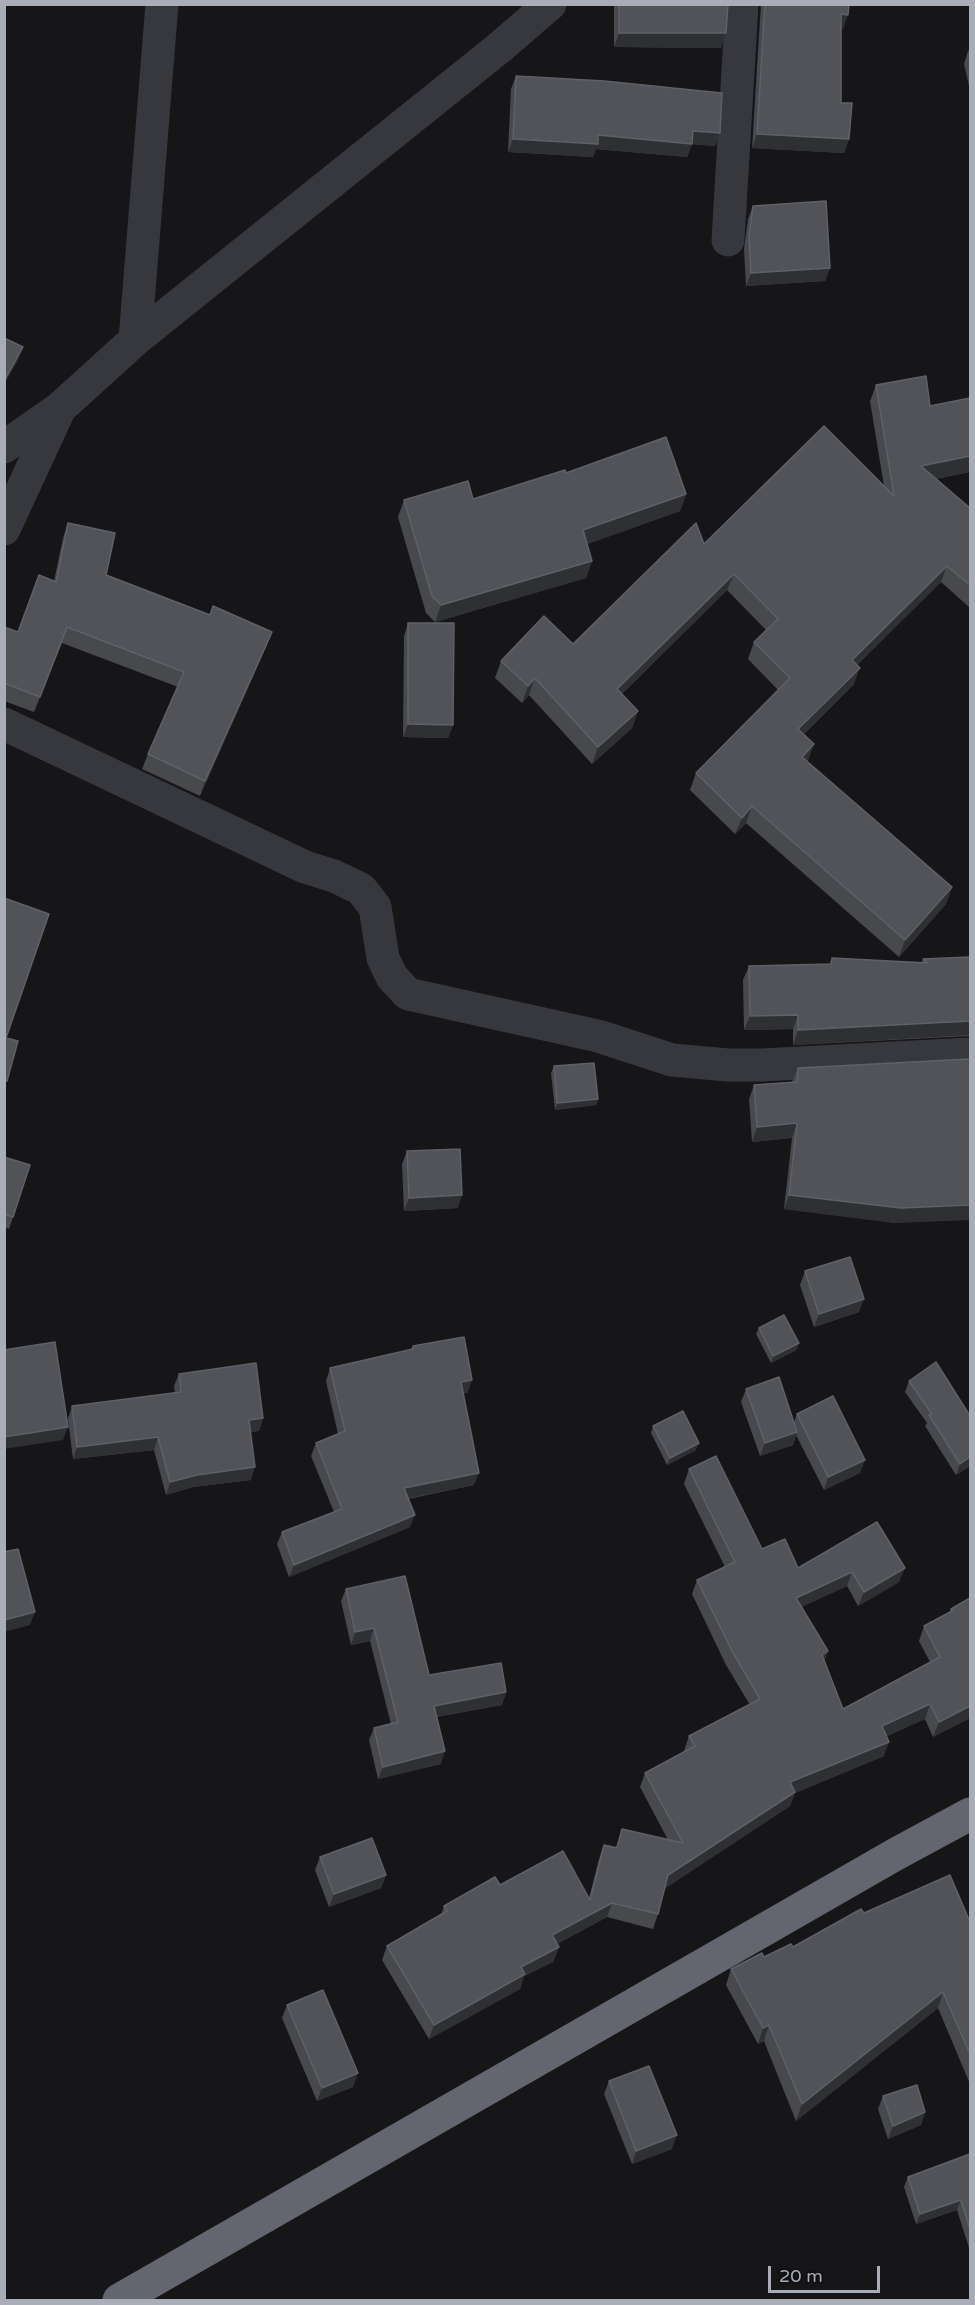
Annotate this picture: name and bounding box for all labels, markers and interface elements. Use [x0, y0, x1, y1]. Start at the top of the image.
scale bar [771, 2254, 884, 2292]
text: 20 m [779, 2265, 823, 2287]

